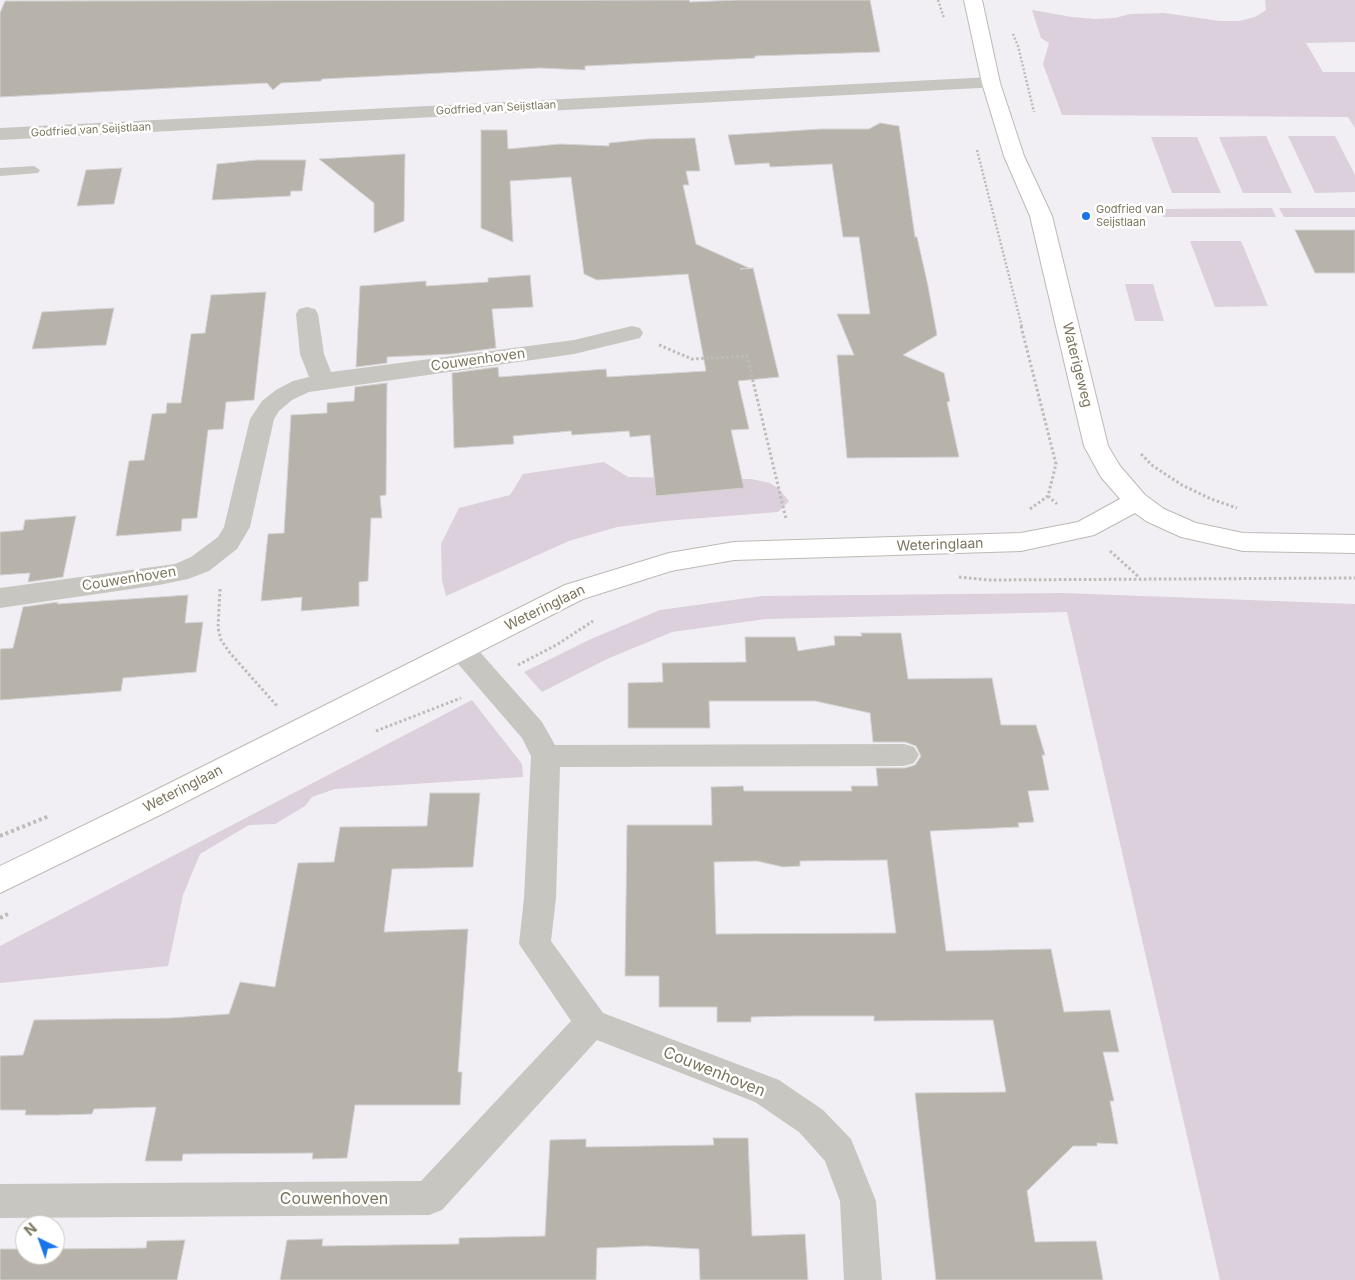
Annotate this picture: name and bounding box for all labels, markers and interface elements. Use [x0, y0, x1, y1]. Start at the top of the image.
street label: Godfried van Seijstlaan [436, 98, 556, 118]
street label: Godfried van Seijstlaan [31, 120, 151, 140]
place label: Godfried van Seijstlaan [1096, 203, 1164, 229]
marker: Godfried van Seijstlaan [1080, 210, 1092, 222]
street label: Waterigeweg [1058, 321, 1096, 409]
street label: Couwenhoven [430, 345, 526, 375]
street label: Weteringlaan [896, 535, 984, 555]
street label: Couwenhoven [81, 563, 177, 595]
street label: Weteringlaan [502, 581, 588, 635]
street label: Weteringlaan [140, 762, 226, 816]
street label: Couwenhoven [660, 1043, 768, 1101]
street label: Couwenhoven [280, 1189, 388, 1209]
north arrow [15, 1215, 65, 1265]
text: N [21, 1219, 40, 1239]

